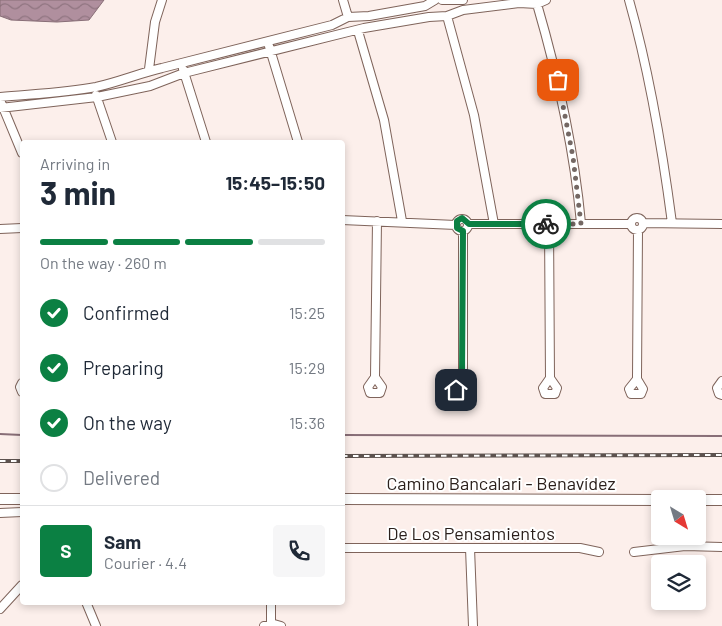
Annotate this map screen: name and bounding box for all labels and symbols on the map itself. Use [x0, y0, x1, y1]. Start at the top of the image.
pin [537, 59, 579, 101]
courier [521, 199, 571, 249]
pin [435, 369, 477, 411]
street label: Camino Bancalari - Benavídez [386, 472, 616, 494]
north arrow [651, 490, 706, 545]
street label: De Los Pensamientos [387, 522, 555, 544]

